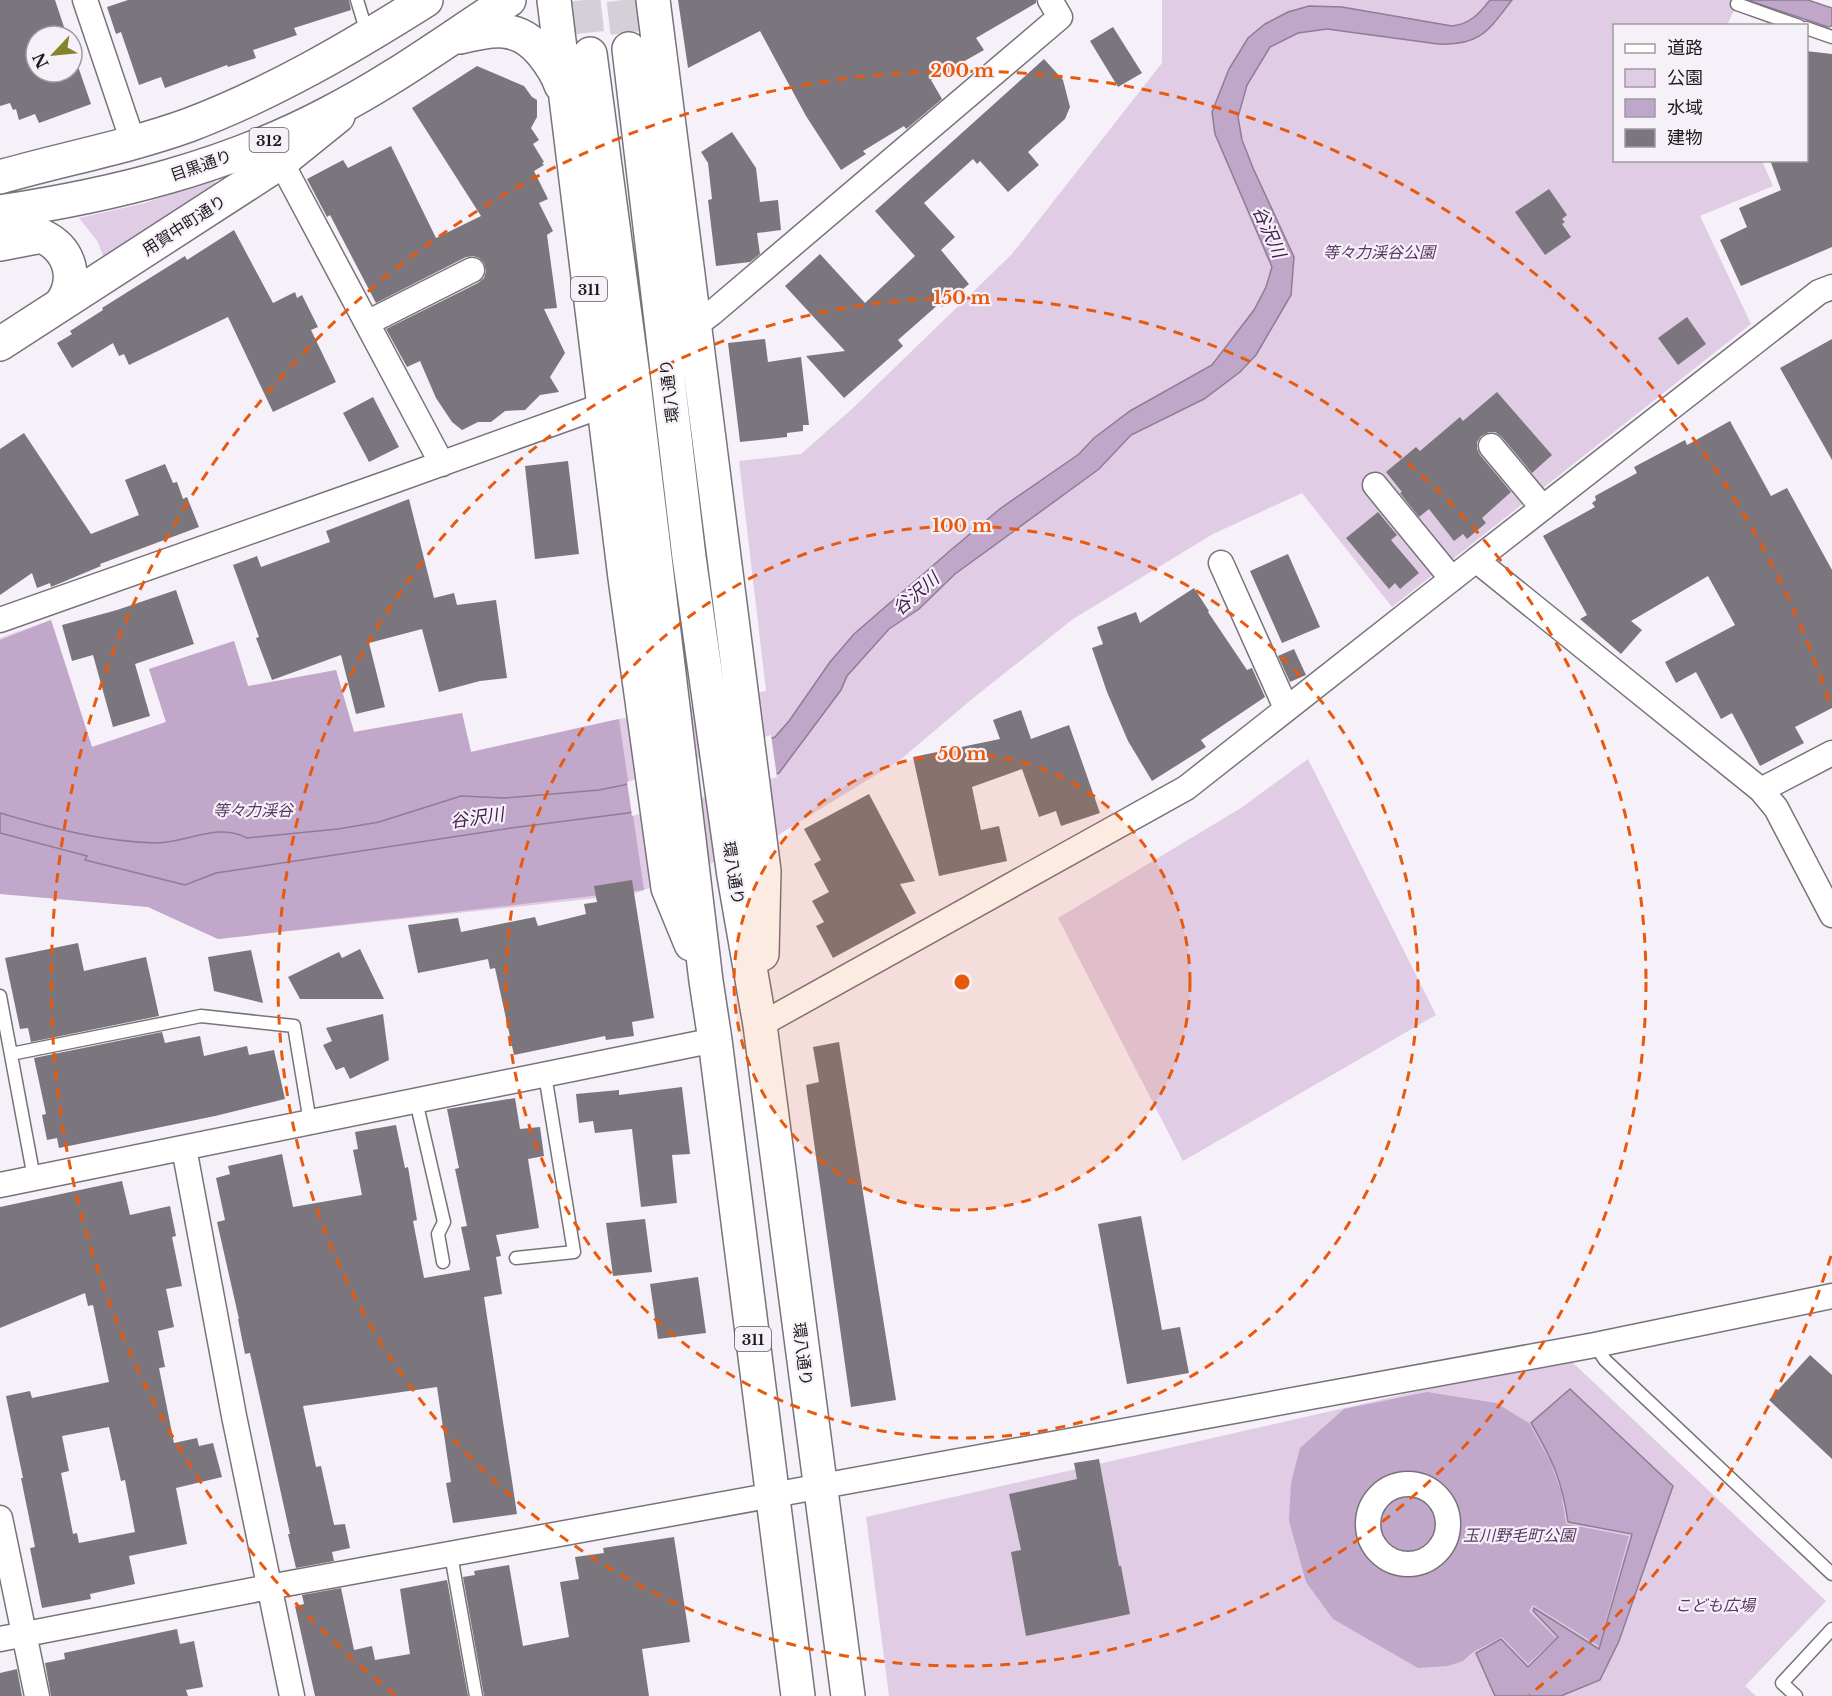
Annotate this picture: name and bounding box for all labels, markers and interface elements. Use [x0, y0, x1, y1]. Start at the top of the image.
north arrow [24, 24, 84, 84]
legend [1613, 24, 1808, 162]
text: 道路 [1667, 37, 1703, 59]
text: N [28, 49, 53, 72]
text: 200 m [930, 60, 994, 82]
text: 公園 [1667, 67, 1703, 89]
text: 水域 [1667, 97, 1703, 119]
text: 建物 [1667, 127, 1703, 149]
road number: 312 [250, 128, 288, 152]
street label: 目黒通り [167, 145, 235, 185]
street label: 用賀中町通り [138, 190, 230, 260]
water label: 谷沢川 [1248, 203, 1291, 263]
park label: 等々力渓谷公園 [1323, 242, 1437, 262]
road number: 311 [571, 277, 607, 301]
text: 150 m [934, 287, 991, 309]
street label: 環八通り [655, 358, 683, 424]
text: 100 m [932, 515, 992, 537]
water label: 谷沢川 [888, 567, 945, 620]
text: 50 m [938, 743, 987, 765]
park label: 等々力渓谷 [213, 800, 295, 820]
water label: 谷沢川 [449, 803, 507, 833]
street label: 環八通り [719, 840, 749, 906]
centre of rings [952, 972, 972, 992]
street label: 環八通り [789, 1321, 817, 1387]
road number: 311 [735, 1327, 771, 1351]
park label: 玉川野毛町公園 [1463, 1525, 1577, 1545]
park label: こども広場 [1675, 1595, 1757, 1615]

